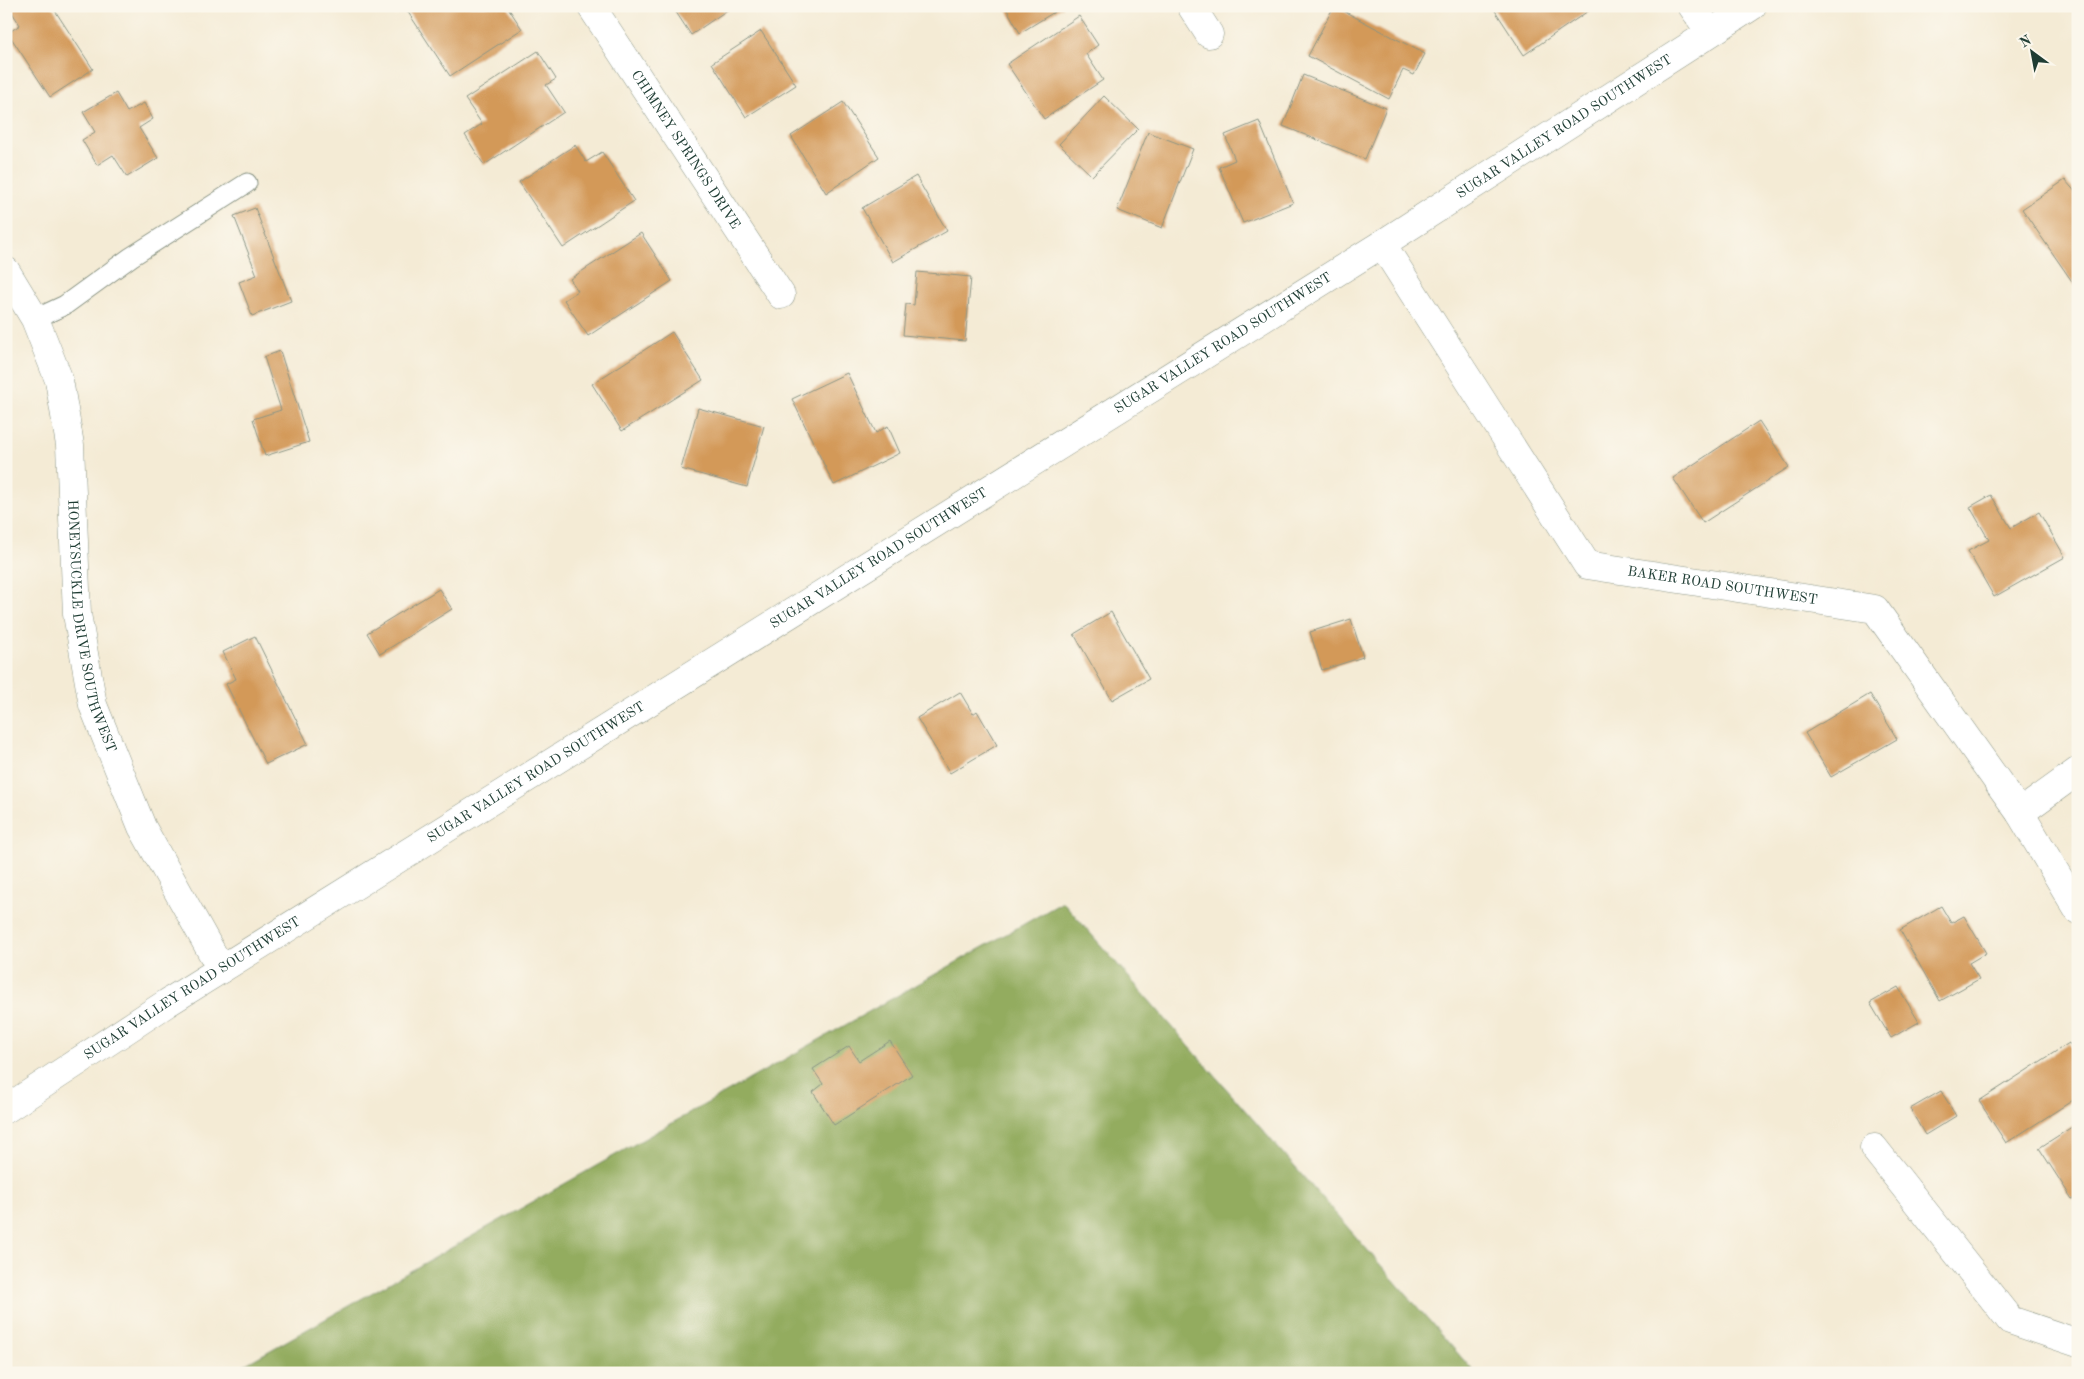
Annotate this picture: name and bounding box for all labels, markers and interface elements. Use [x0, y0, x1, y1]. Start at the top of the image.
north arrow [2006, 28, 2056, 78]
text: N [2017, 33, 2034, 51]
street label: SUGAR VALLEY ROAD SOUTHWEST [1454, 52, 1674, 201]
street label: CHIMNEY SPRINGS DRIVE [628, 68, 743, 231]
street label: SUGAR VALLEY ROAD SOUTHWEST [1112, 270, 1334, 416]
street label: SUGAR VALLEY ROAD SOUTHWEST [768, 485, 990, 631]
street label: HONEYSUCKLE DRIVE SOUTHWEST [65, 499, 118, 755]
street label: BAKER ROAD SOUTHWEST [1627, 564, 1818, 607]
street label: SUGAR VALLEY ROAD SOUTHWEST [425, 699, 647, 845]
street label: SUGAR VALLEY ROAD SOUTHWEST [82, 914, 303, 1062]

